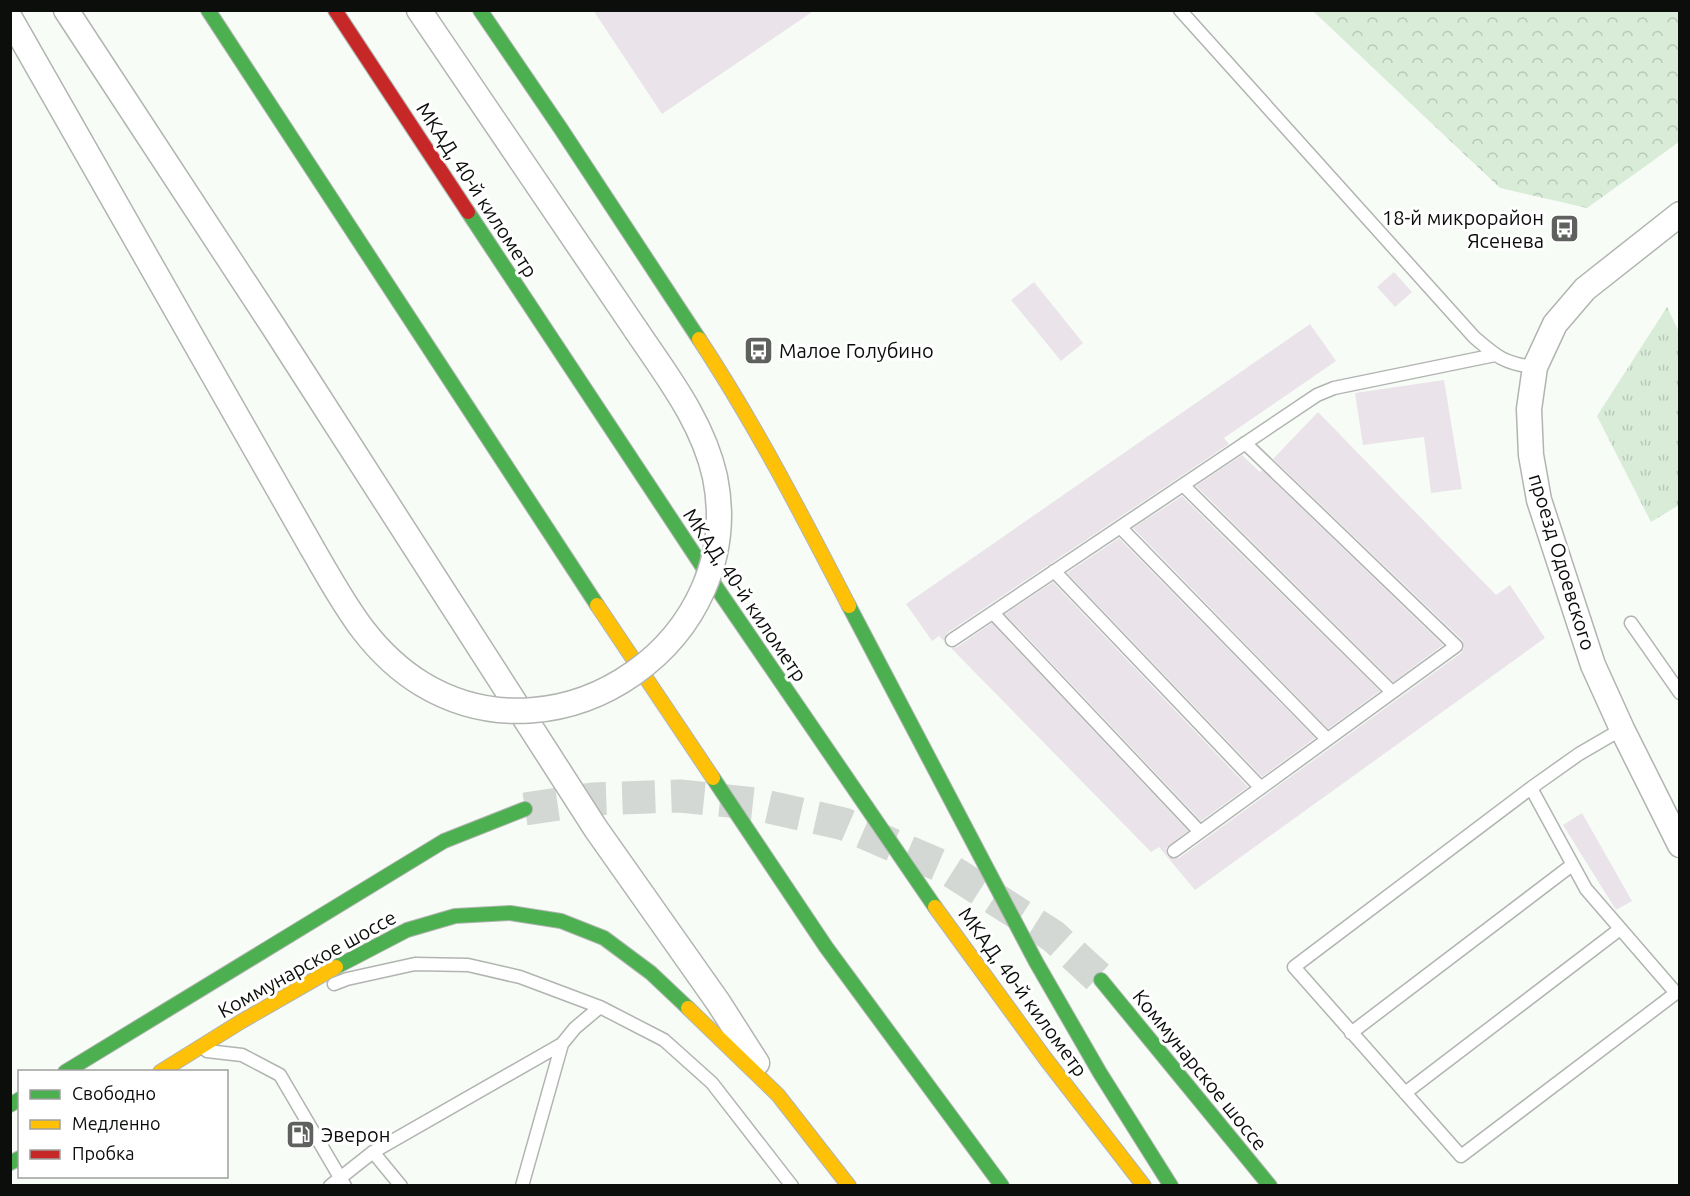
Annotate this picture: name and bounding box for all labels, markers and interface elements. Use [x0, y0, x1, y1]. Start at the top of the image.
street label: МКАД, 40-й километр [412, 98, 543, 281]
place label: 18-й микрорайон Ясенева [1382, 206, 1544, 252]
bus stop icon: 18-й микрорайон Ясенева [1549, 213, 1581, 245]
bus stop icon: Малое Голубино [742, 335, 774, 367]
place label: Малое Голубино [779, 339, 934, 362]
street label: проезд Одоевского [1525, 471, 1600, 653]
street label: МКАД, 40-й километр [679, 504, 812, 686]
street label: МКАД, 40-й километр [954, 902, 1093, 1081]
street label: Коммунарское шоссе [214, 905, 400, 1022]
street label: Коммунарское шоссе [1128, 985, 1272, 1155]
legend [18, 1070, 228, 1178]
text: Свободно [72, 1083, 156, 1103]
text: Медленно [72, 1113, 161, 1133]
fuel station icon: Эверон [284, 1119, 316, 1151]
place label: Эверон [321, 1123, 390, 1146]
text: Пробка [72, 1143, 135, 1163]

